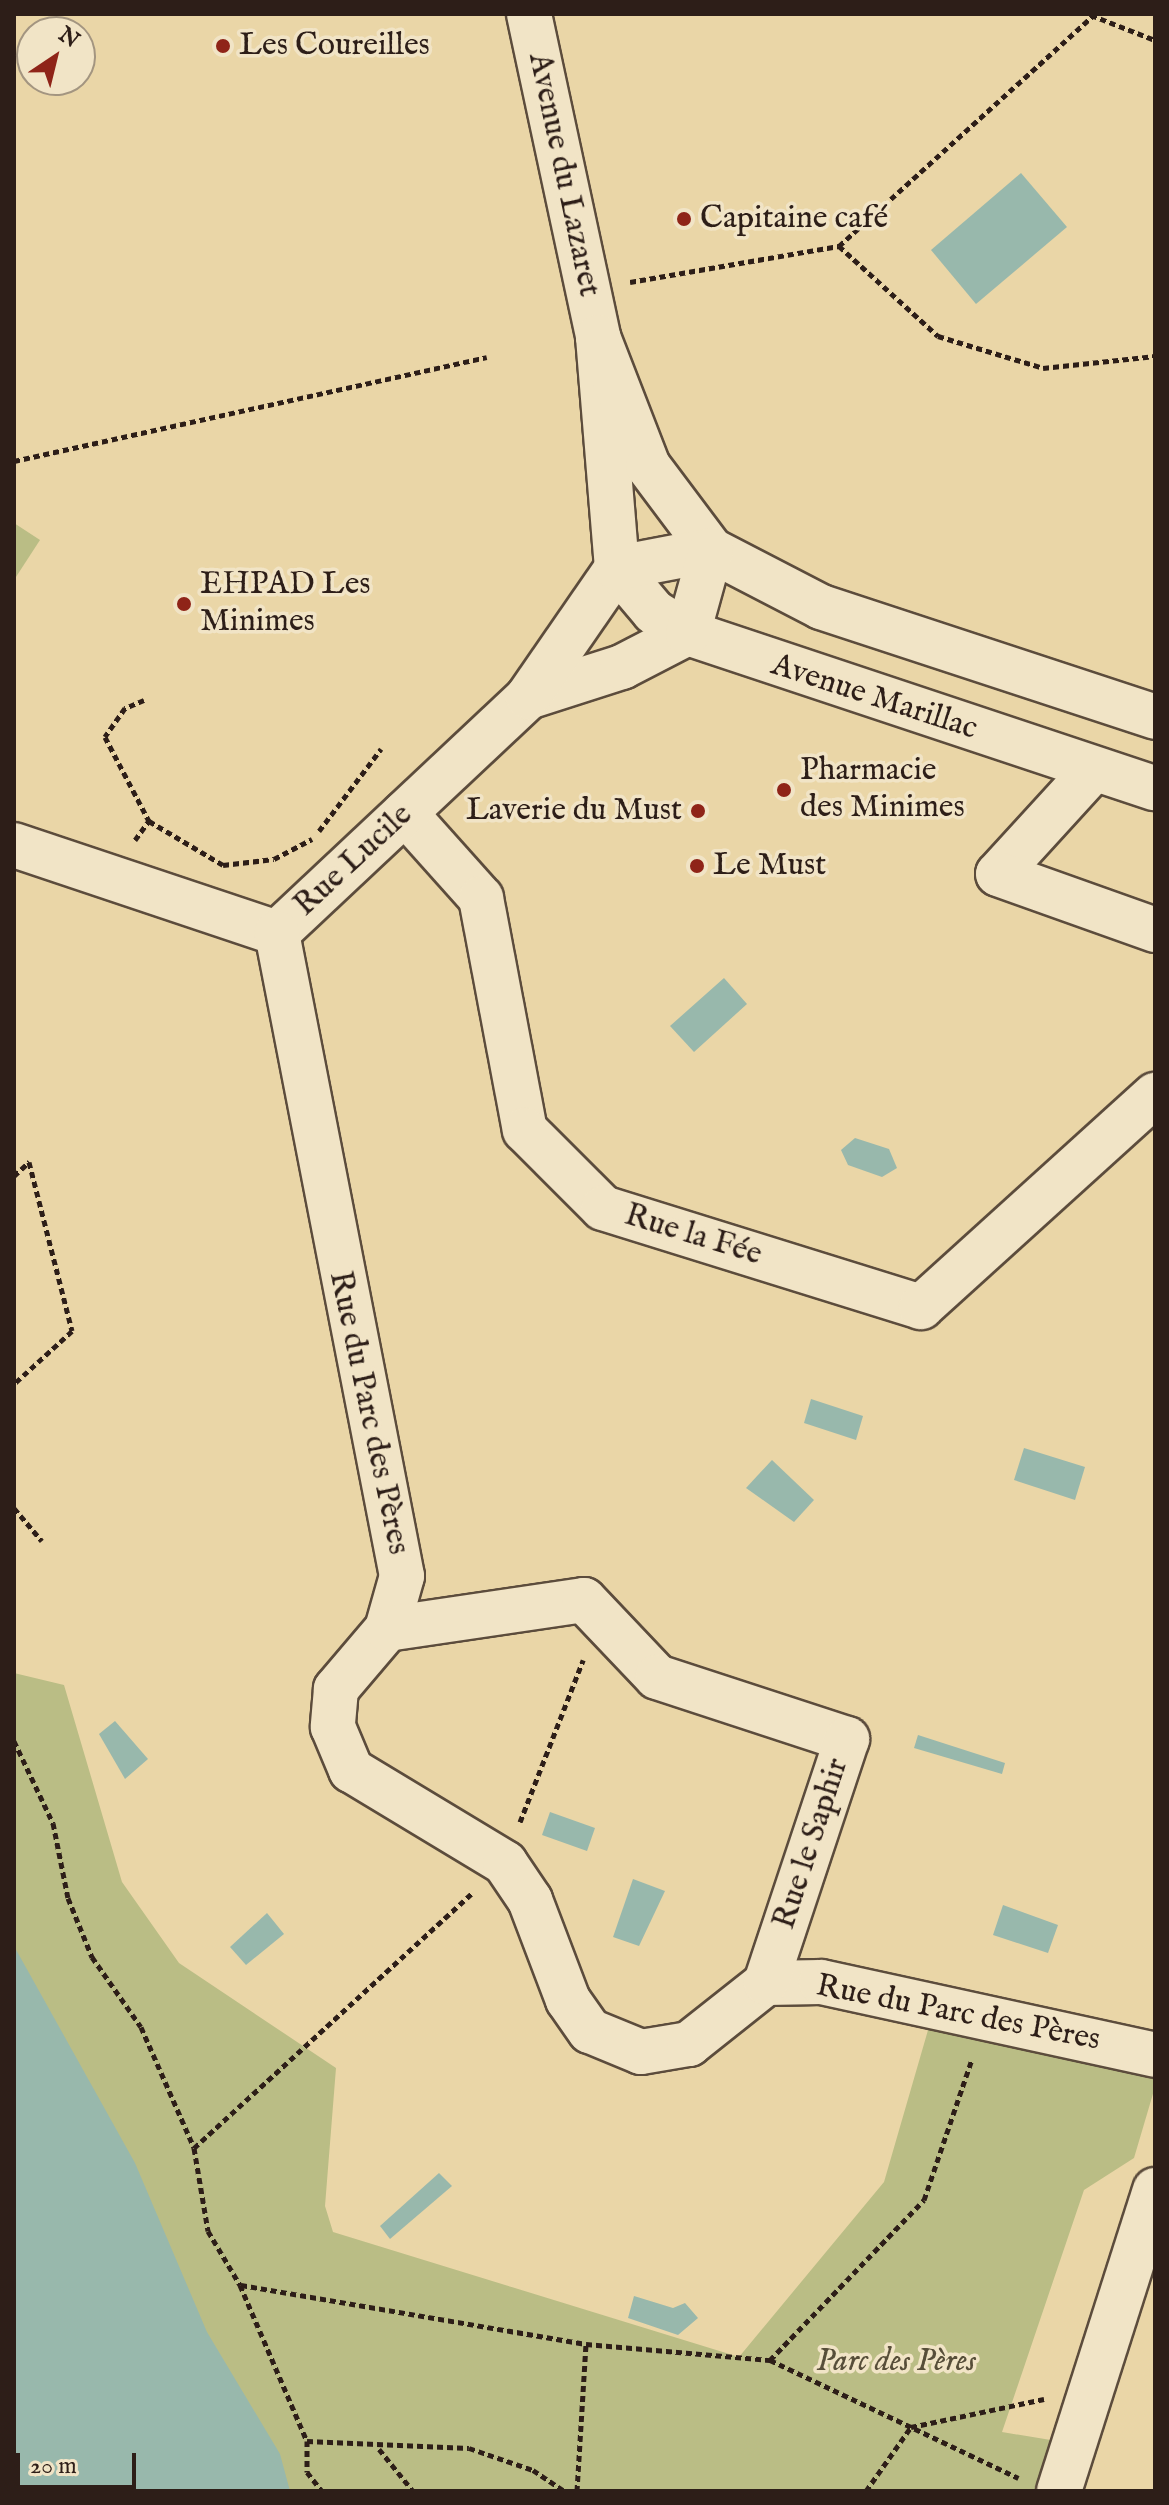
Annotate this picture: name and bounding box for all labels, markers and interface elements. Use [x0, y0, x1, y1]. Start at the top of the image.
north arrow [16, 16, 96, 96]
text: N [53, 21, 84, 55]
place label: Les Coureilles [239, 27, 430, 65]
marker: Les Coureilles [214, 37, 232, 55]
street label: Avenue du Lazaret [518, 50, 608, 300]
place label: Capitaine café [700, 200, 888, 238]
marker: Capitaine café [675, 210, 693, 228]
place label: EHPAD Les Minimes [200, 567, 371, 642]
marker: EHPAD Les Minimes [175, 595, 193, 613]
street label: Avenue Marillac [766, 647, 982, 749]
place label: Pharmacie des Minimes [800, 753, 965, 828]
marker: Pharmacie des Minimes [775, 781, 793, 799]
place label: Laverie du Must [466, 792, 682, 830]
street label: Rue Lucile [287, 797, 421, 925]
marker: Laverie du Must [689, 802, 707, 820]
place label: Le Must [713, 847, 826, 885]
marker: Le Must [688, 857, 706, 875]
street label: Rue la Fée [620, 1197, 766, 1275]
street label: Rue du Parc des Pères [319, 1268, 417, 1558]
street label: Rue le Saphir [766, 1754, 858, 1934]
street label: Rue du Parc des Pères [813, 1968, 1103, 2060]
park label: Parc des Pères [816, 2343, 976, 2381]
scale bar [20, 2437, 140, 2487]
text: 20 m [30, 2451, 77, 2482]

